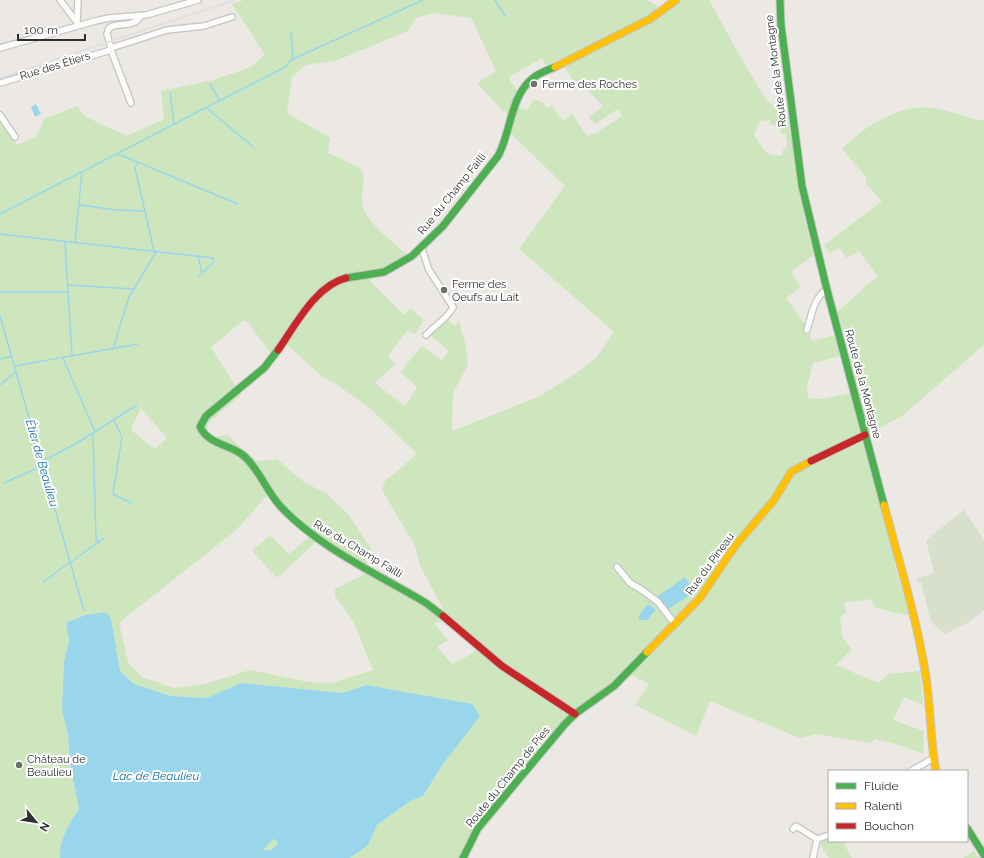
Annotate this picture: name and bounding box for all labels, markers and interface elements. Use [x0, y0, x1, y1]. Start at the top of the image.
street label: Route de la Montagne [763, 14, 789, 128]
scale bar [18, 16, 85, 42]
text: 100 m [24, 23, 58, 37]
street label: Rue des Étiers [18, 48, 92, 83]
place label: Ferme des Roches [542, 78, 637, 91]
marker: Ferme des Roches [529, 79, 539, 89]
street label: Rue du Champ Failli [415, 151, 489, 237]
place label: Ferme des Oeufs au Lait [452, 278, 519, 304]
marker: Ferme des Oeufs au Lait [439, 285, 449, 295]
street label: Route de la Montagne [842, 328, 884, 441]
water label: Étier de Beaulieu [23, 418, 61, 509]
street label: Rue du Champ Failli [311, 517, 405, 581]
street label: Rue du Pineau [683, 530, 737, 598]
street label: Route du Champ de Pies [463, 724, 553, 830]
place label: Château de Beaulieu [27, 753, 86, 779]
marker: Château de Beaulieu [14, 760, 24, 770]
water label: Lac de Beaulieu [113, 769, 199, 783]
legend [828, 770, 968, 842]
text: Fluide [864, 779, 899, 793]
text: Ralenti [864, 799, 902, 813]
north arrow [16, 802, 56, 842]
text: Bouchon [864, 819, 914, 833]
text: N [36, 820, 52, 834]

